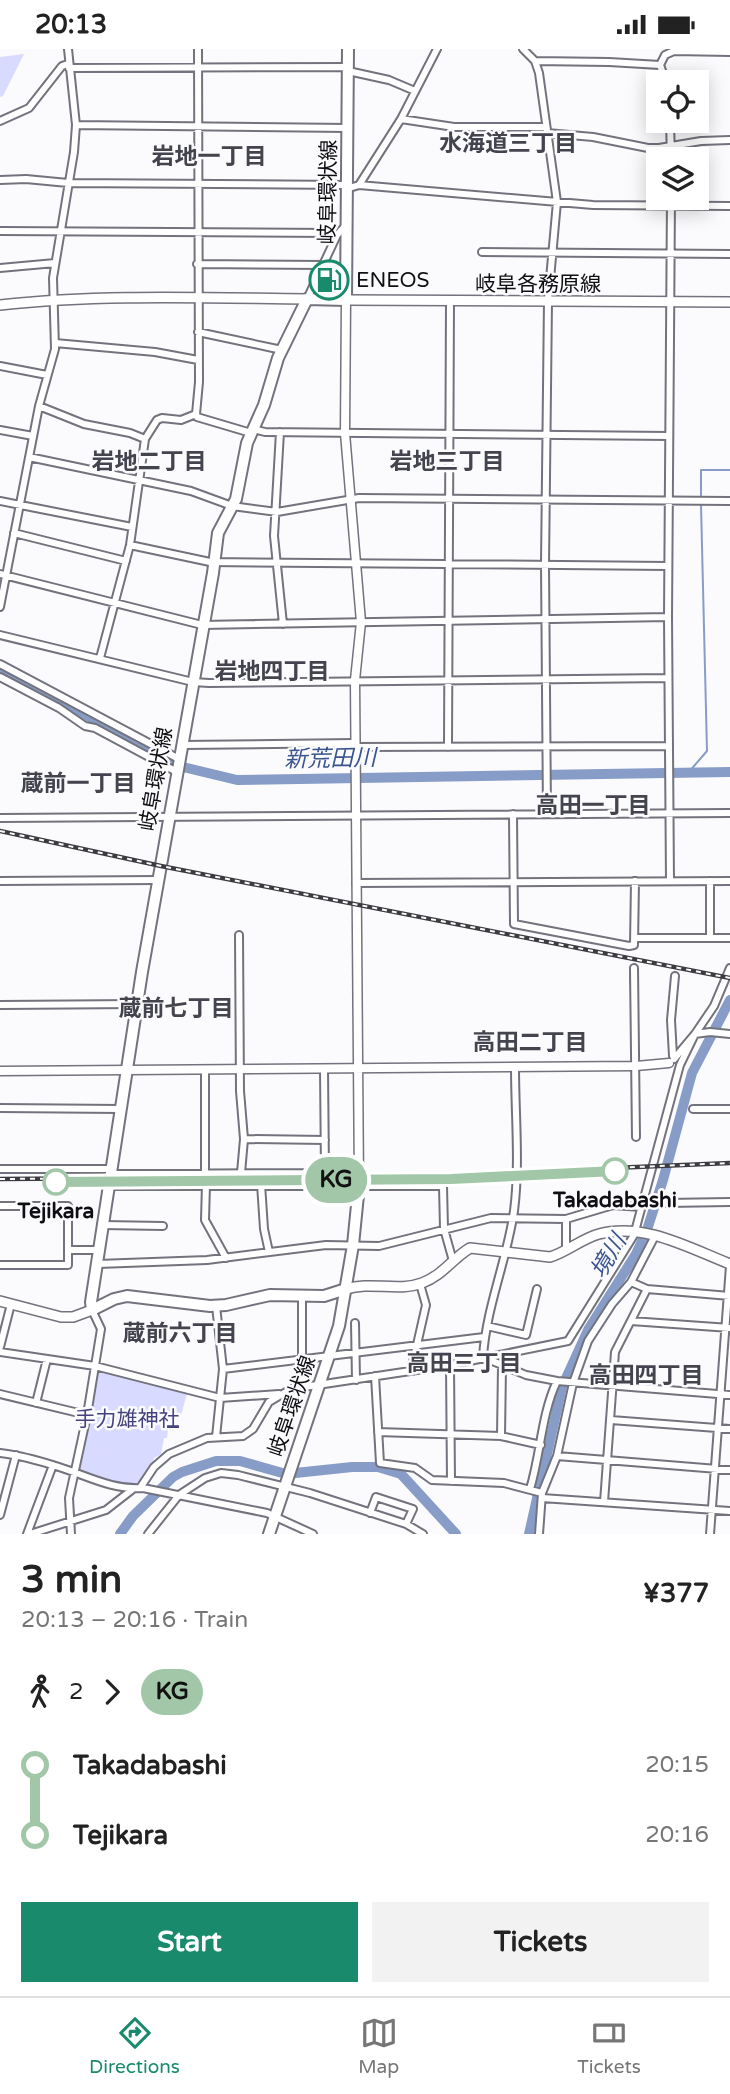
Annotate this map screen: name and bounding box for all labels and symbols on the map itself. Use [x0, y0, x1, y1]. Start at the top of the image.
district label: 水海道三丁目 [439, 130, 577, 158]
street label: 岐阜環状線 [315, 139, 342, 245]
district label: 岩地一丁目 [152, 143, 267, 171]
fuel station icon: ENEOS [308, 259, 350, 301]
place label: ENEOS [356, 268, 430, 293]
street label: 岐阜各務原線 [475, 272, 601, 297]
district label: 岩地二丁目 [92, 448, 207, 476]
district label: 岩地三丁目 [390, 448, 505, 476]
district label: 岩地四丁目 [215, 658, 330, 686]
street label: 岐阜環状線 [135, 725, 178, 833]
water label: 新荒田川 [284, 744, 379, 774]
district label: 蔵前一丁目 [21, 770, 136, 798]
district label: 高田一丁目 [536, 792, 651, 820]
district label: 蔵前七丁目 [119, 995, 234, 1023]
district label: 高田二丁目 [473, 1029, 588, 1057]
line badge: KG [304, 1157, 368, 1203]
marker: Takadabashi [602, 1158, 628, 1184]
marker: Tejikara [43, 1169, 69, 1195]
place label: Takadabashi [552, 1188, 677, 1213]
place label: Tejikara [17, 1199, 94, 1224]
water label: 境川 [585, 1227, 634, 1283]
district label: 蔵前六丁目 [123, 1320, 238, 1348]
district label: 高田三丁目 [407, 1350, 522, 1378]
street label: 岐阜環状線 [264, 1352, 321, 1460]
district label: 高田四丁目 [589, 1362, 704, 1390]
park label: 手力雄神社 [75, 1407, 180, 1432]

